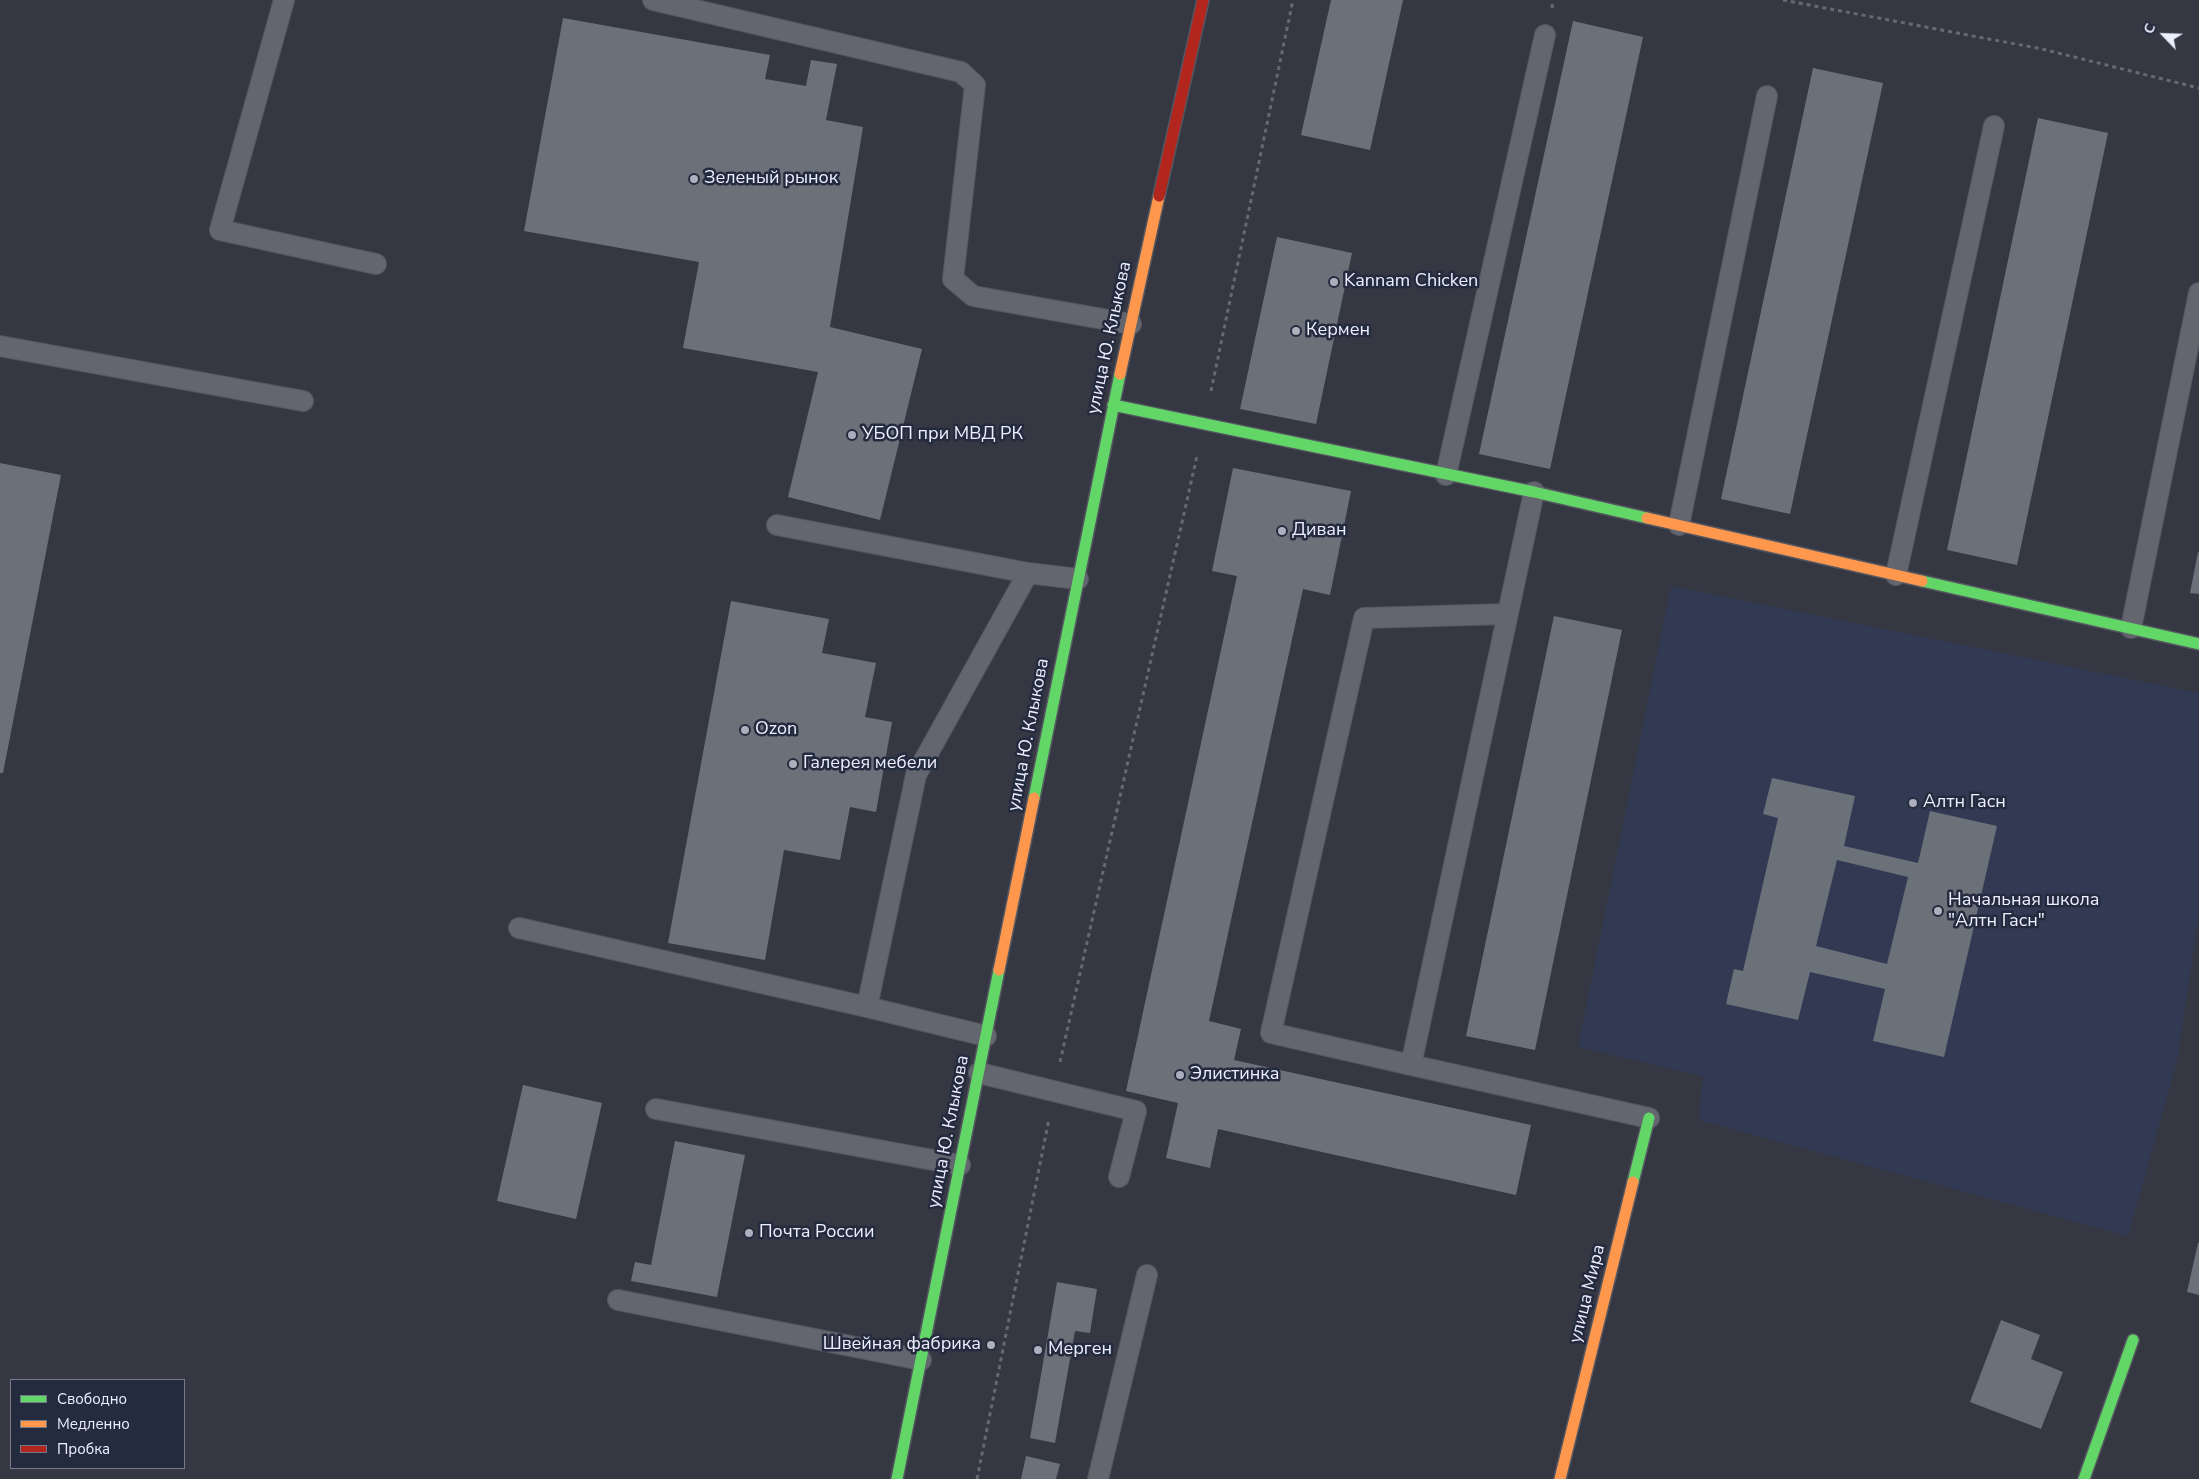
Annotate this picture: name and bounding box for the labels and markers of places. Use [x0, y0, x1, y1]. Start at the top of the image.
place label: Зеленый рынок [704, 168, 838, 190]
marker: Зеленый рынок [688, 173, 700, 185]
place label: Kannam Chicken [1344, 271, 1478, 293]
marker: Kannam Chicken [1328, 276, 1340, 288]
place label: Кермен [1306, 320, 1370, 342]
marker: Кермен [1290, 325, 1302, 337]
place label: УБОП при МВД РК [862, 424, 1023, 446]
marker: УБОП при МВД РК [846, 429, 858, 441]
place label: Диван [1292, 520, 1347, 542]
marker: Диван [1276, 525, 1288, 537]
place label: Ozon [755, 719, 797, 741]
marker: Ozon [739, 724, 751, 736]
place label: Галерея мебели [803, 753, 937, 775]
marker: Галерея мебели [787, 758, 799, 770]
place label: Алтн Гасн [1923, 792, 2006, 814]
marker: Алтн Гасн [1907, 797, 1919, 809]
place label: Начальная школа "Алтн Гасн" [1948, 890, 2100, 932]
marker: Начальная школа "Алтн Гасн" [1932, 905, 1944, 917]
place label: Элистинка [1190, 1064, 1280, 1086]
marker: Элистинка [1174, 1069, 1186, 1081]
place label: Почта России [759, 1222, 874, 1244]
marker: Почта России [743, 1227, 755, 1239]
place label: Швейная фабрика [823, 1334, 981, 1356]
marker: Швейная фабрика [985, 1339, 997, 1351]
place label: Мерген [1048, 1339, 1112, 1361]
marker: Мерген [1032, 1344, 1044, 1356]

